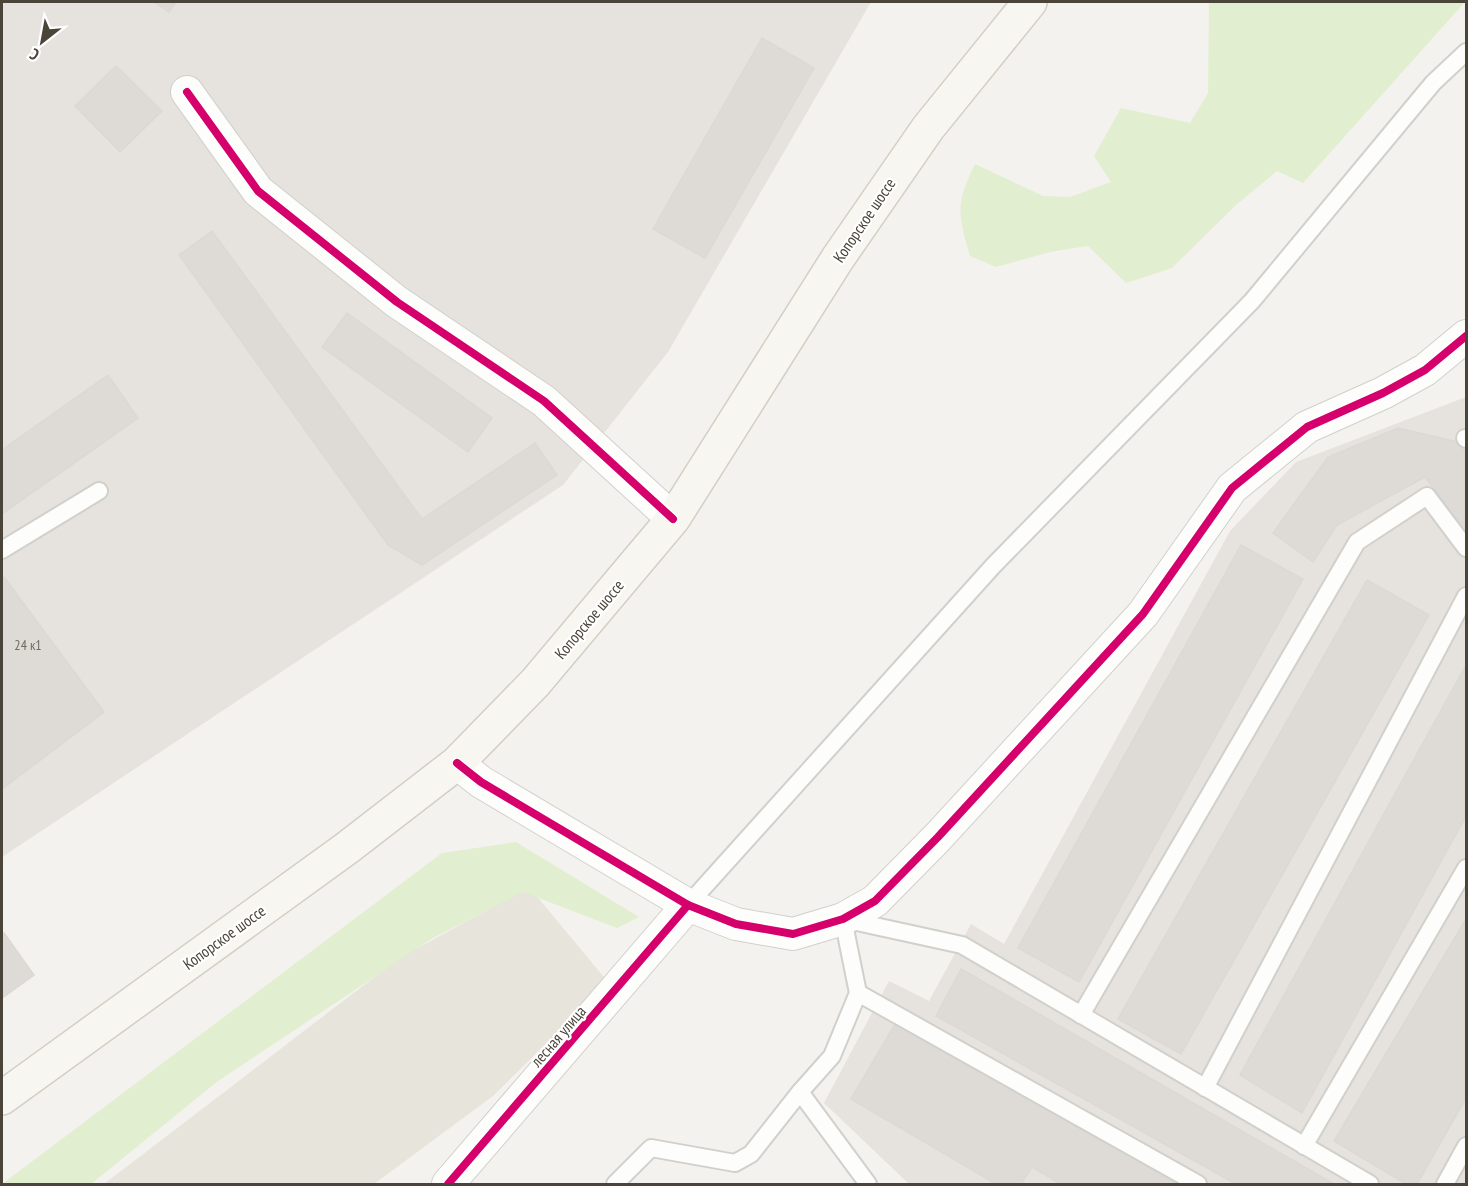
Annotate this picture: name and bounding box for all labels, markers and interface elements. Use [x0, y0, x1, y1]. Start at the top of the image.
north arrow [12, 12, 72, 72]
text: С [25, 44, 43, 65]
street label: Копорское шоссе [828, 174, 900, 266]
street label: Копорское шоссе [550, 575, 628, 663]
house number: 24 к1 [14, 636, 42, 654]
street label: Копорское шоссе [179, 900, 269, 974]
street label: лесная улица [525, 1001, 590, 1071]

